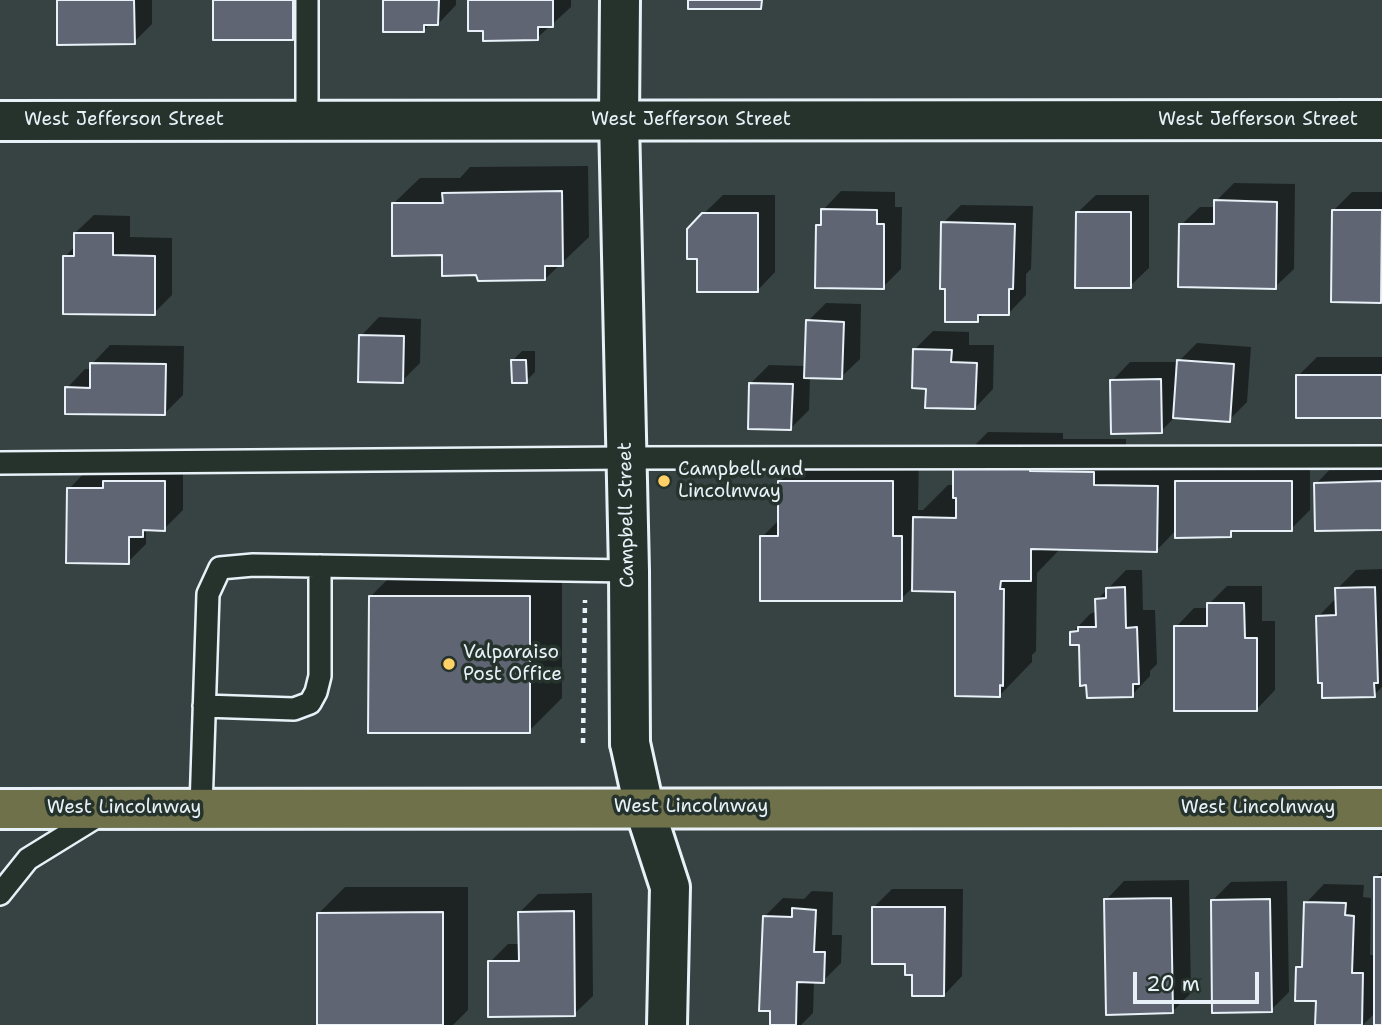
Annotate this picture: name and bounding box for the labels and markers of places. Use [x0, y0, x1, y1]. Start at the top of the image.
place label: Campbell and Lincolnway [678, 459, 803, 503]
marker: Campbell and Lincolnway [656, 473, 672, 489]
place label: Valparaiso Post Office [463, 642, 562, 686]
marker: Valparaiso Post Office [441, 656, 457, 672]

